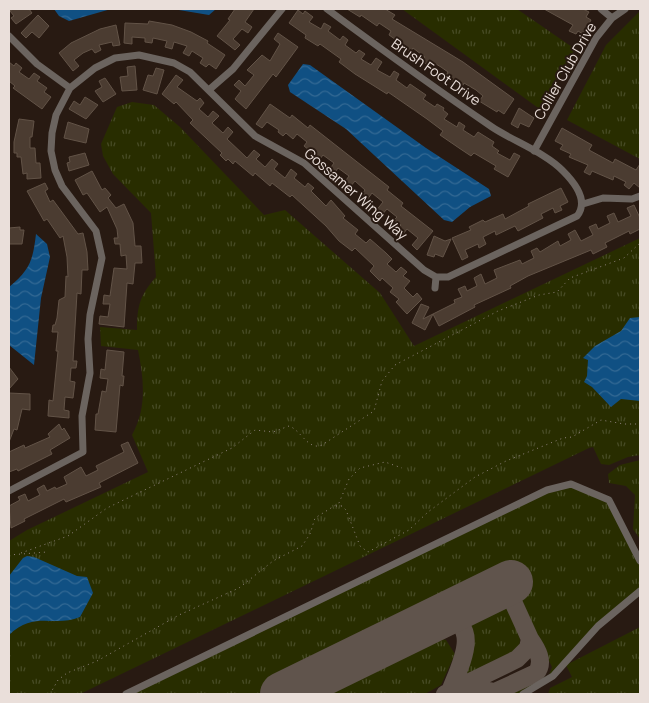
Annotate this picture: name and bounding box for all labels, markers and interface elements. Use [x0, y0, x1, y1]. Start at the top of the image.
street label: Collier Club Drive [529, 19, 600, 123]
street label: Brush Foot Drive [388, 34, 485, 109]
street label: Gossamer Wing Way [301, 143, 412, 244]

